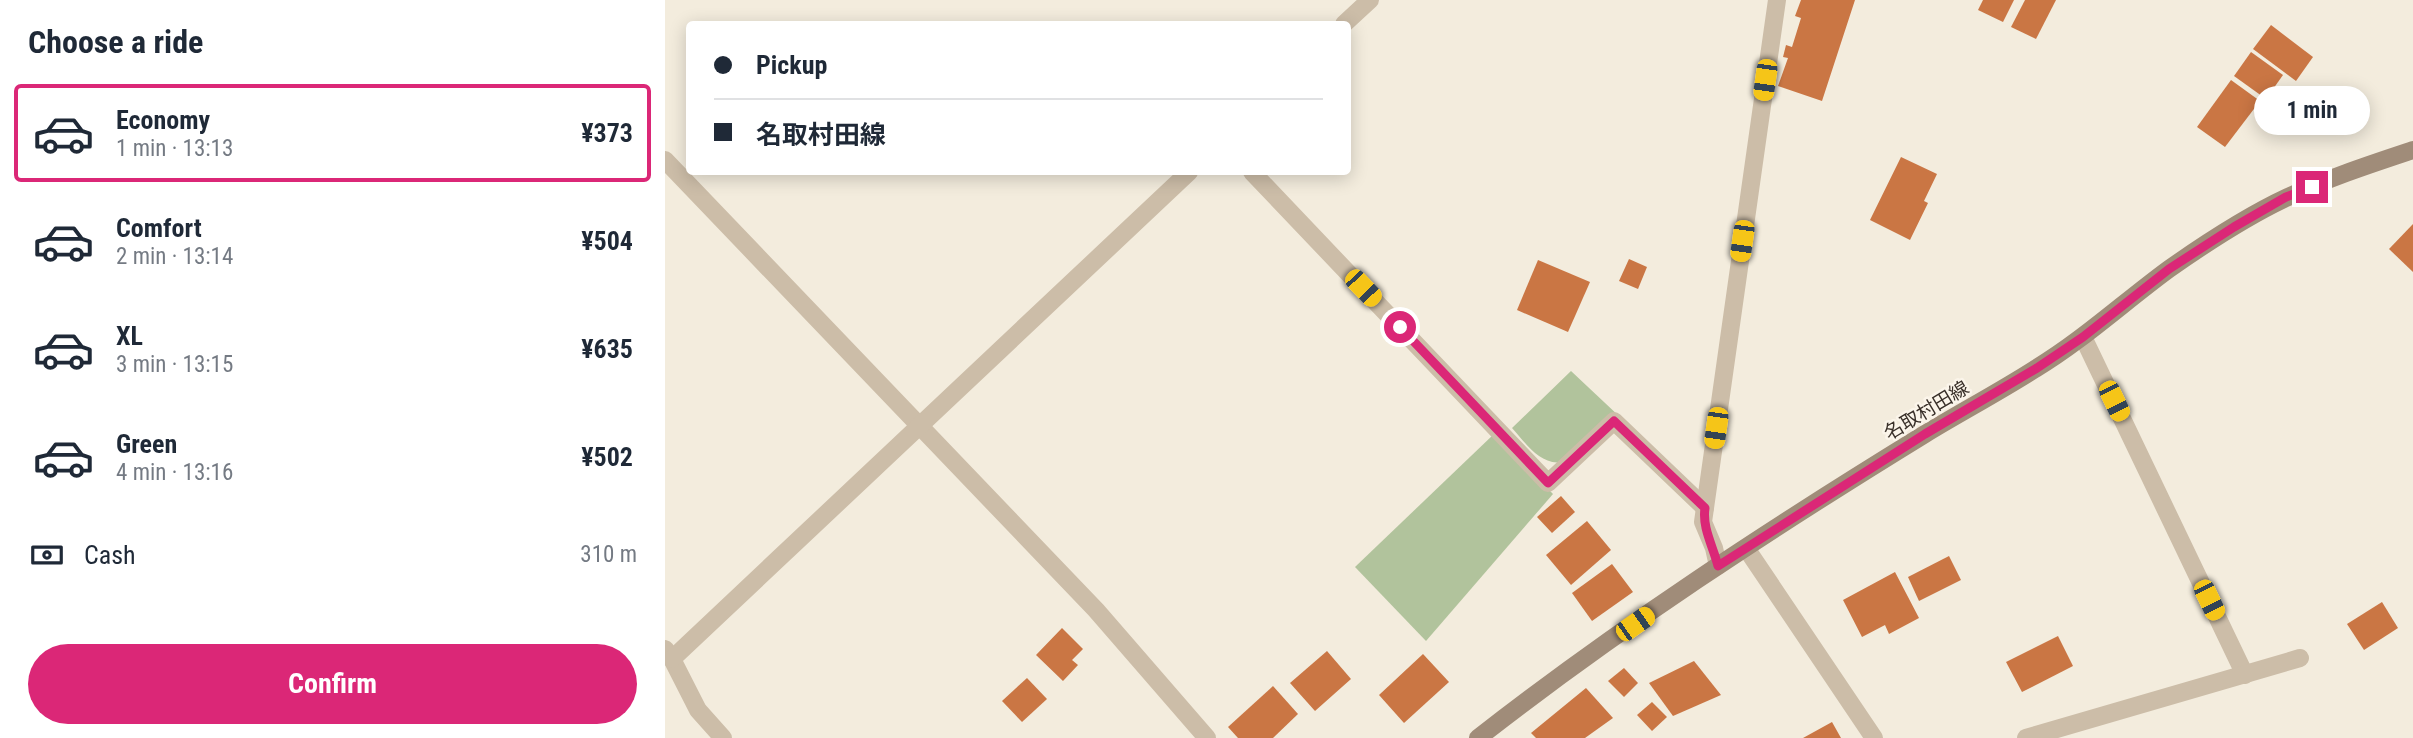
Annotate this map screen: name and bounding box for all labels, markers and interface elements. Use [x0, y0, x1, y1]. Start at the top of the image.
text: Choose a ride [28, 23, 203, 61]
text: Pickup [756, 50, 827, 80]
car [1752, 58, 1779, 102]
callout: 1 min [2254, 86, 2370, 134]
text: 1 min [2286, 97, 2338, 124]
icon: car [32, 102, 95, 165]
text: Economy [116, 105, 210, 135]
text: ¥373 [581, 118, 633, 148]
text: 名取村田線 [756, 120, 886, 150]
text: 1 min · 13:13 [116, 135, 233, 162]
route end [2296, 171, 2328, 203]
icon: car [32, 210, 95, 273]
text: Comfort [116, 213, 202, 243]
car [1729, 219, 1756, 263]
text: ¥504 [581, 226, 633, 256]
text: 2 min · 13:14 [116, 243, 233, 270]
car [1341, 266, 1386, 310]
route start [1384, 311, 1416, 343]
icon: car [32, 318, 95, 381]
text: XL [116, 321, 143, 351]
text: ¥635 [581, 334, 633, 364]
text: 3 min · 13:15 [116, 351, 233, 378]
street label: 名取村田線 [1880, 376, 1973, 445]
car [2096, 378, 2133, 424]
car [1703, 406, 1730, 450]
icon: car [32, 426, 95, 489]
text: Green [116, 429, 177, 459]
text: ¥502 [581, 442, 633, 472]
text: 4 min · 13:16 [116, 459, 233, 486]
icon: cash [28, 536, 66, 574]
text: Cash [84, 540, 136, 570]
text: 310 m [580, 541, 637, 568]
car [2191, 577, 2228, 623]
car [1612, 603, 1659, 645]
button: Confirm [28, 644, 637, 724]

